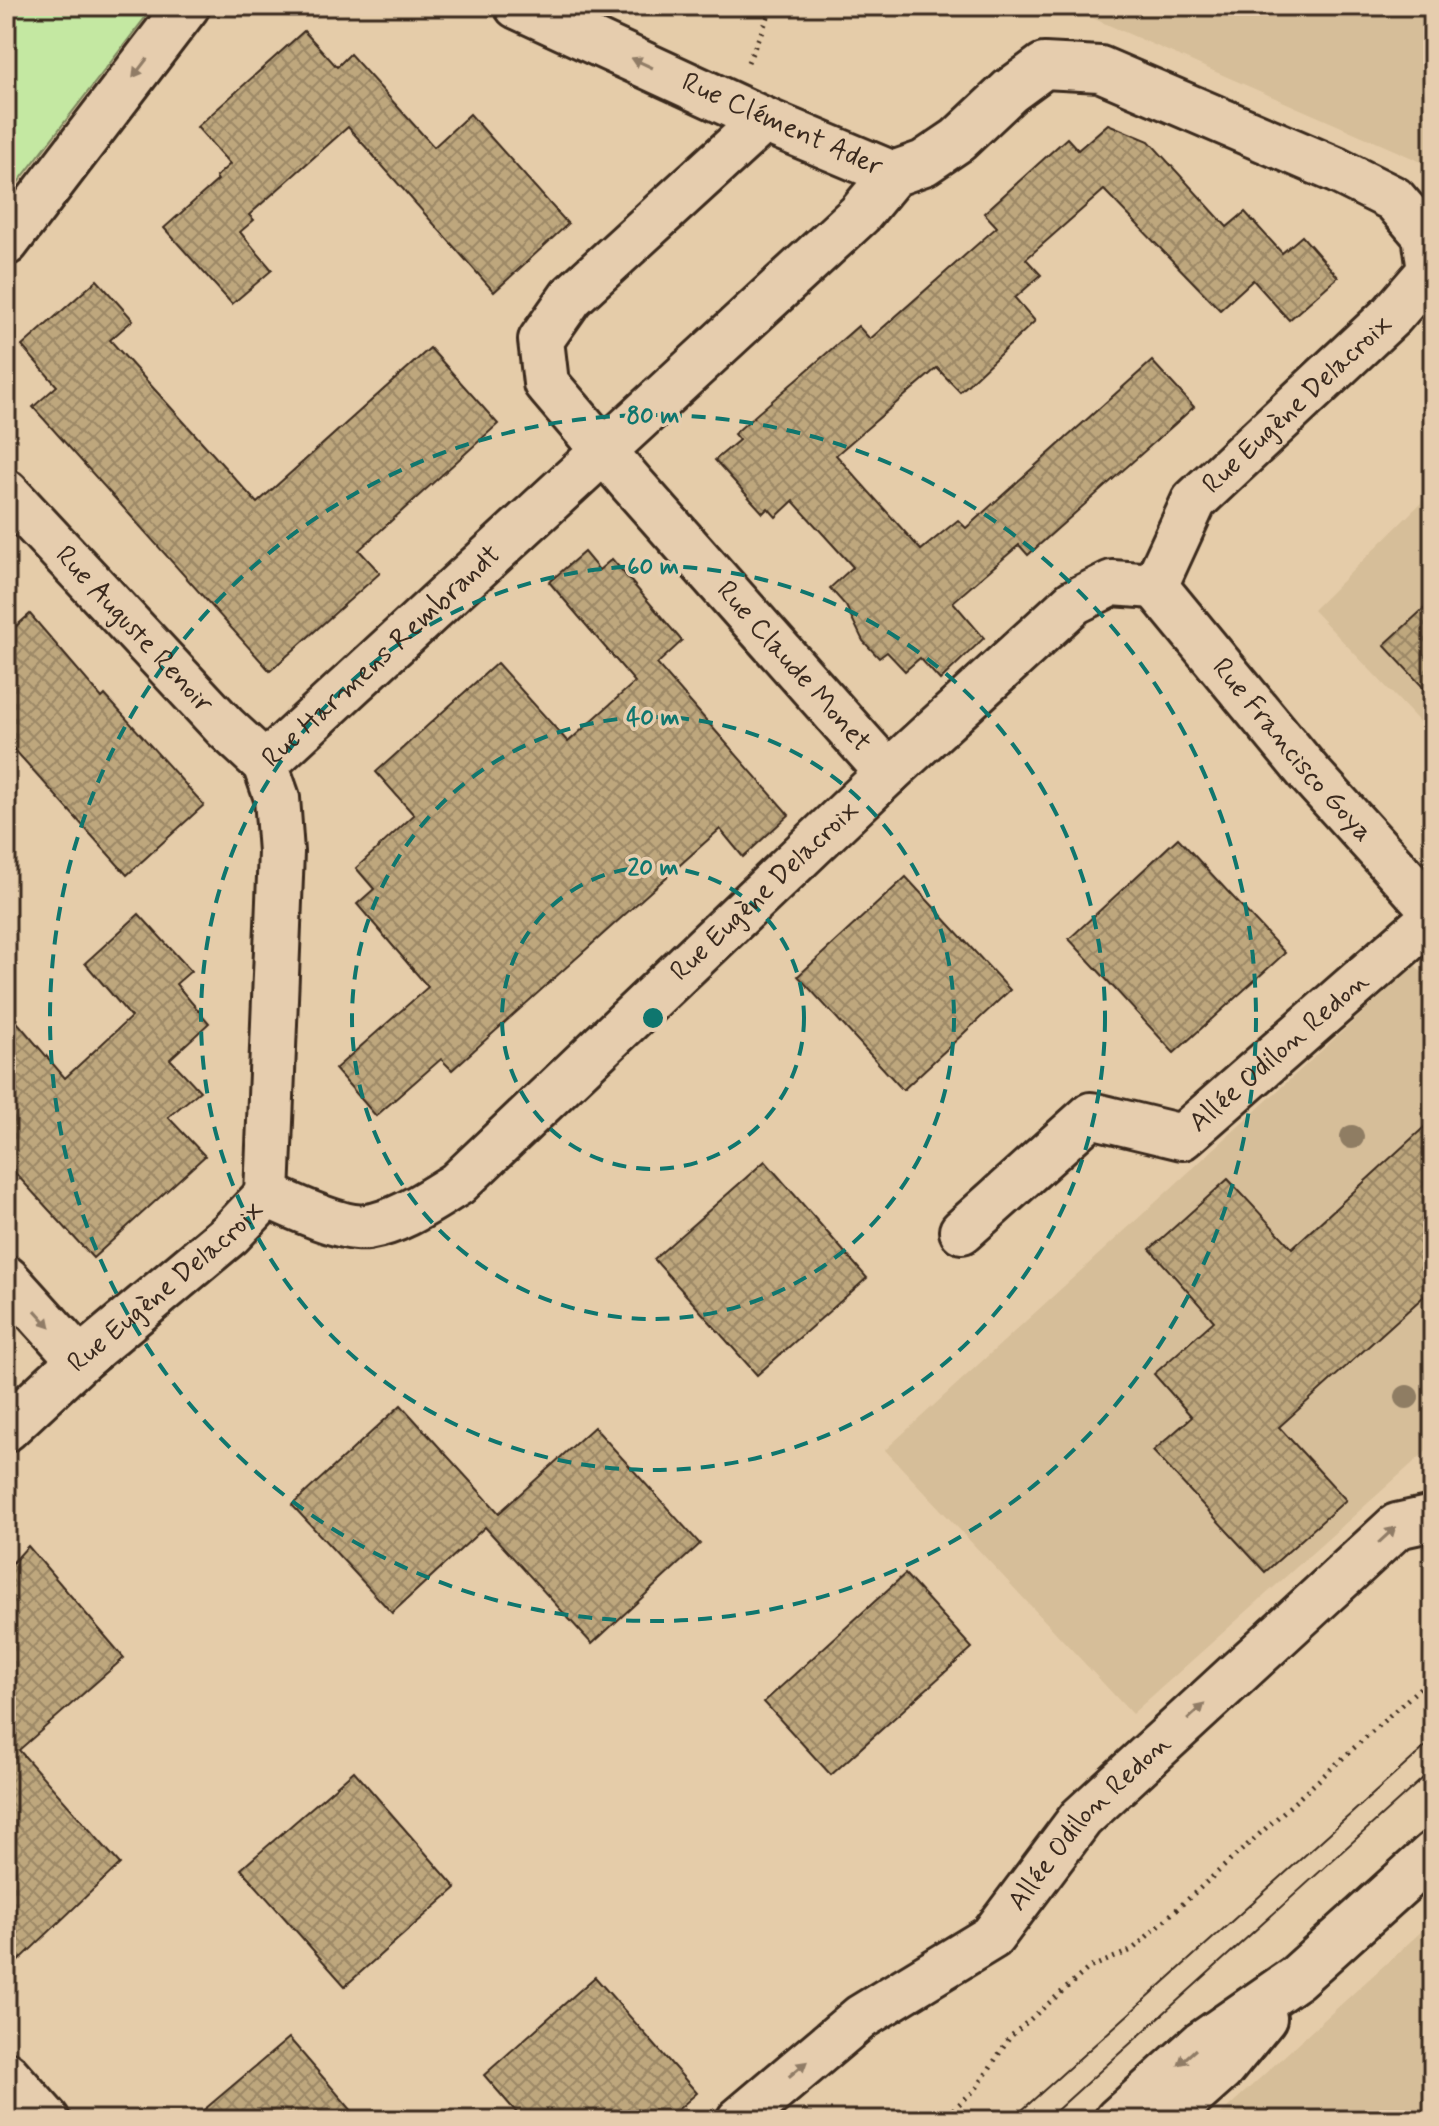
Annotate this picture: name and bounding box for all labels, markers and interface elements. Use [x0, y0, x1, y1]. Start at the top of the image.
one-way arrow [630, 56, 654, 70]
one-way arrow [132, 58, 148, 78]
street label: Rue Clément Ader [676, 64, 889, 186]
street label: Rue Eugène Delacroix [1194, 306, 1400, 502]
text: 80 m [627, 401, 679, 432]
street label: Rue Harmens Rembrandt [254, 537, 509, 776]
street label: Rue Auguste Renoir [47, 538, 222, 722]
text: 60 m [627, 552, 679, 583]
street label: Rue Claude Monet [708, 573, 879, 760]
street label: Rue Francisco Goya [1203, 650, 1381, 850]
text: 40 m [626, 703, 680, 734]
street label: Rue Eugène Delacroix [662, 792, 867, 990]
text: 20 m [627, 853, 679, 884]
street label: Allée Odilon Redon [1181, 963, 1377, 1141]
centre of rings [639, 1004, 667, 1032]
street label: Rue Eugène Delacroix [59, 1192, 271, 1381]
one-way arrow [34, 1310, 52, 1329]
one-way arrow [1377, 1526, 1396, 1544]
one-way arrow [1186, 1703, 1205, 1721]
street label: Allée Odilon Redon [999, 1726, 1179, 1918]
one-way arrow [1178, 2047, 1197, 2065]
one-way arrow [788, 2061, 808, 2078]

